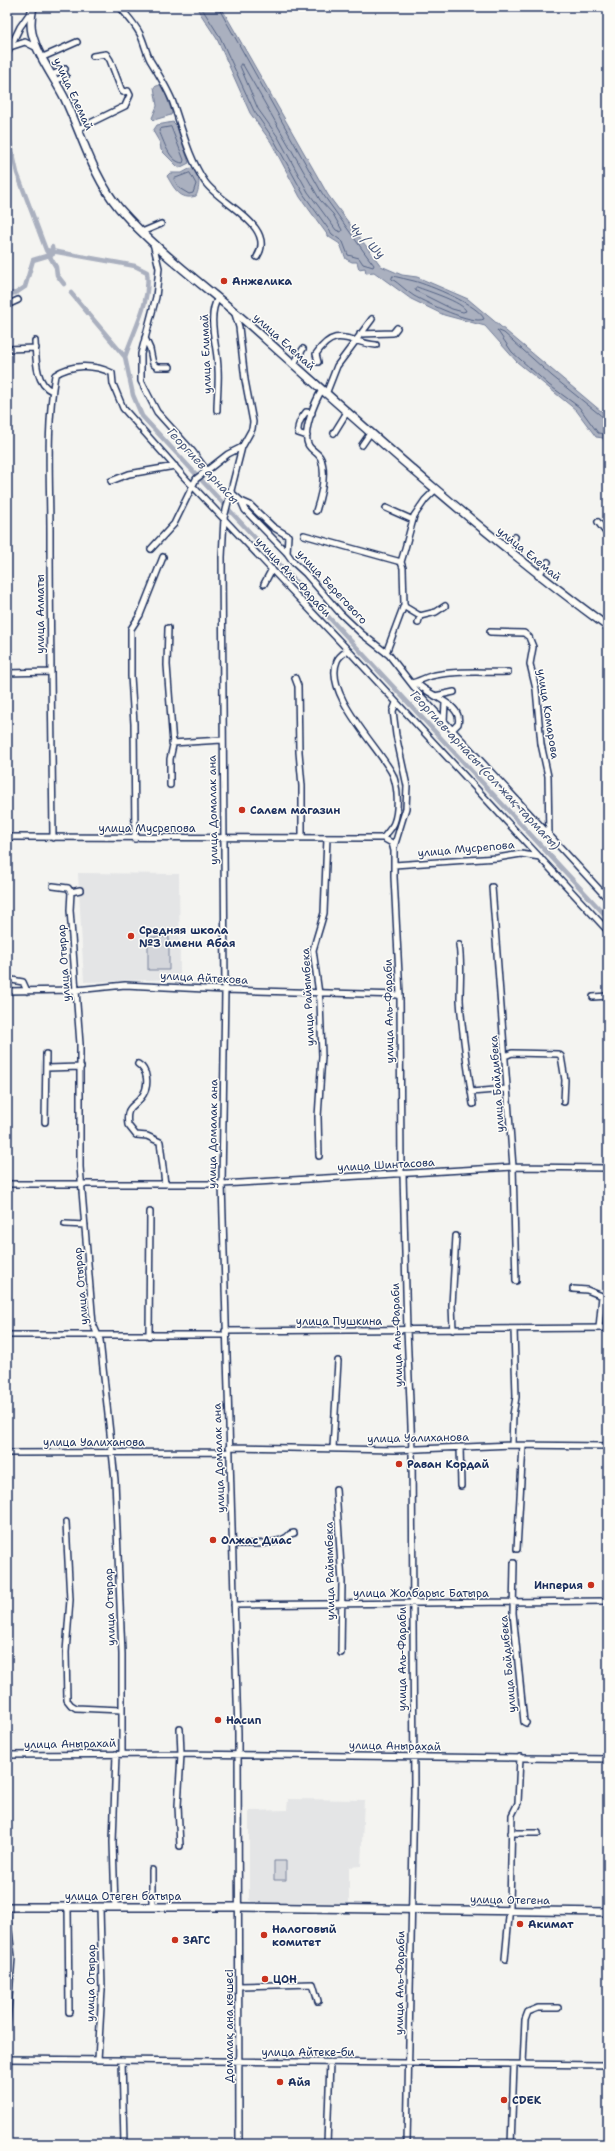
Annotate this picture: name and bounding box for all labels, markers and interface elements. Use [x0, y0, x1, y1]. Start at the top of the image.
street label: улица Елемай [50, 55, 96, 133]
water label: Чү / Шу [345, 220, 389, 262]
place label: Анжелика [232, 274, 293, 289]
marker: Анжелика [219, 276, 229, 286]
street label: улица Елемай [250, 310, 318, 374]
street label: улица Елимай [197, 314, 215, 394]
water label: Георгиев арнасы [163, 424, 243, 508]
street label: улица Елемай [494, 523, 564, 585]
street label: улица Аль-Фараби [252, 534, 334, 620]
street label: улица Берегового [293, 546, 371, 628]
street label: улица Алматы [33, 574, 48, 654]
street label: улица Комарова [533, 668, 563, 760]
water label: Георгиев арнасы (сол жақ тармағы) [407, 687, 564, 853]
street label: улица Домалак ана [205, 755, 221, 865]
place label: Салем магазин [250, 803, 340, 818]
marker: Салем магазин [237, 805, 247, 815]
street label: улица Мусрепова [98, 821, 196, 836]
street label: улица Мусрепова [417, 837, 515, 861]
place label: Средняя школа №3 имени Абая [139, 923, 236, 951]
street label: улица Отырар [54, 924, 74, 1002]
marker: Средняя школа №3 имени Абая [126, 931, 136, 941]
street label: улица Райымбека [298, 947, 318, 1047]
street label: улица Аль-Фараби [381, 959, 397, 1063]
street label: улица Айтекова [160, 968, 248, 988]
street label: улица Байдибека [486, 1035, 508, 1133]
street label: улица Домалак ана [205, 1079, 221, 1189]
street label: улица Шинтасова [337, 1155, 435, 1175]
street label: улица Отырар [70, 1247, 92, 1325]
street label: улица Аль-Фараби [388, 1283, 406, 1387]
street label: улица Пушкина [296, 1314, 382, 1329]
street label: улица Домалак ана [210, 1403, 228, 1513]
street label: улица Уалиханова [367, 1430, 469, 1446]
street label: улица Уалиханова [43, 1435, 145, 1450]
place label: Раван Кордай [407, 1457, 490, 1472]
marker: Раван Кордай [394, 1459, 404, 1469]
street label: улица Райымбека [322, 1521, 338, 1620]
place label: Олжас Диас [221, 1533, 292, 1548]
marker: Олжас Диас [208, 1535, 218, 1545]
street label: улица Отырар [101, 1568, 119, 1646]
place label: Инперия [534, 1578, 583, 1593]
marker: Инперия [586, 1580, 596, 1590]
street label: улица Жолбарыс Батыра [353, 1586, 489, 1601]
street label: улица Аль-Фараби [395, 1607, 410, 1711]
street label: улица Байдибека [496, 1615, 520, 1713]
place label: Насип [226, 1713, 262, 1728]
marker: Насип [213, 1715, 223, 1725]
street label: улица Анырахай [24, 1736, 116, 1752]
street label: улица Анырахай [349, 1738, 441, 1754]
street label: улица Отеген батыра [65, 1889, 182, 1904]
street label: улица Отегена [470, 1892, 550, 1908]
place label: Акимат [528, 1917, 574, 1932]
marker: Акимат [515, 1919, 525, 1929]
place label: Налоговый комитет [272, 1922, 337, 1950]
marker: Налоговый комитет [259, 1930, 269, 1940]
street label: улица Аль-Фараби [392, 1931, 408, 2035]
place label: ЗАГС [183, 1933, 210, 1948]
marker: ЗАГС [170, 1935, 180, 1945]
street label: улица Отырар [83, 1944, 99, 2022]
street label: Домалақ ана көшесі [222, 1969, 237, 2083]
place label: ЦОН [273, 1972, 297, 1987]
marker: ЦОН [260, 1974, 270, 1984]
street label: улица Айтеке-би [261, 2045, 355, 2060]
place label: Айя [288, 2075, 311, 2090]
marker: Айя [275, 2077, 285, 2087]
place label: CDEK [512, 2093, 542, 2108]
marker: CDEK [499, 2095, 509, 2105]

